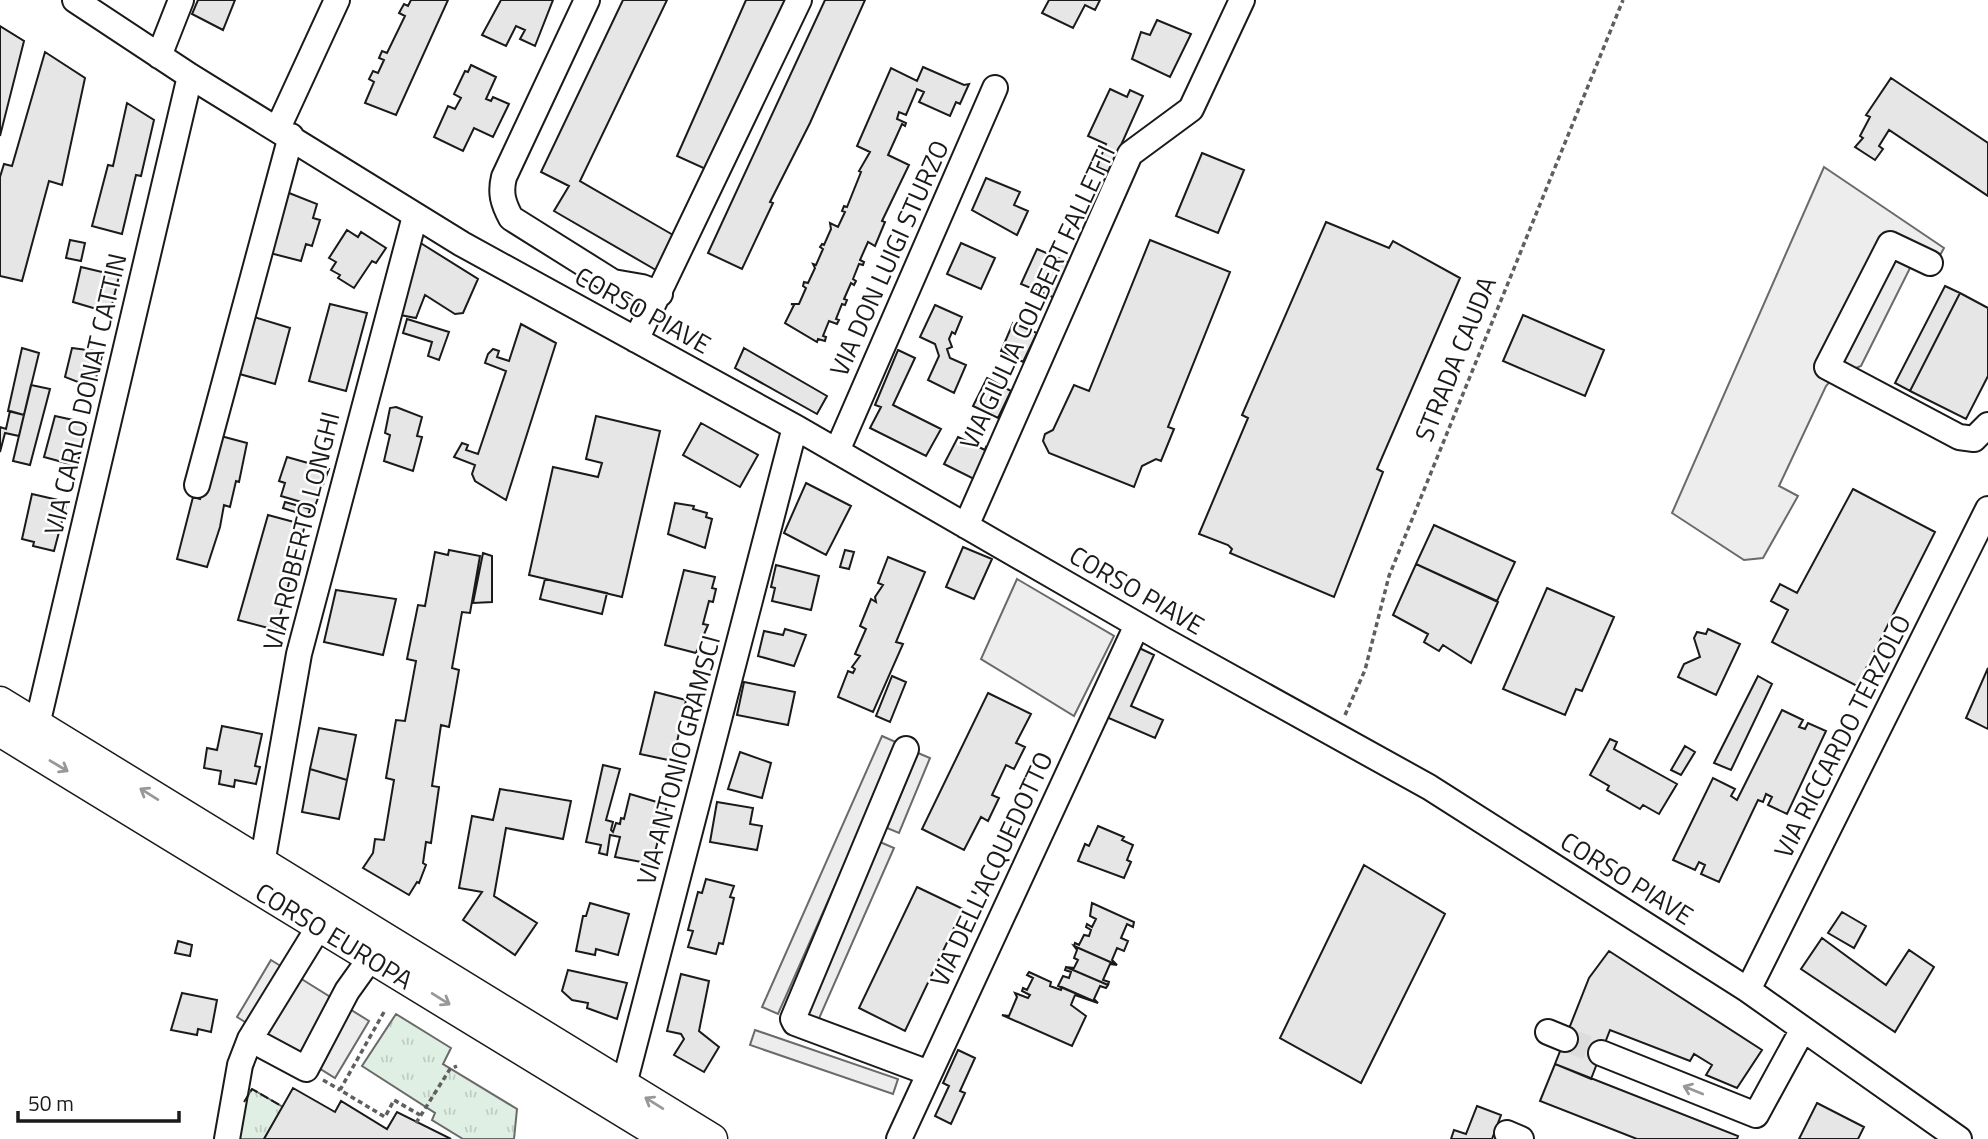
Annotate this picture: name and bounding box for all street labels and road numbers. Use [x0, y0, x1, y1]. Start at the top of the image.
street label: VIA DON LUIGI STURZO [819, 134, 959, 382]
street label: VIA GIULIA COLBERT FALLETTI [949, 138, 1125, 456]
street label: VIA CARLO DONAT CATTIN [34, 249, 136, 539]
street label: CORSO PIAVE [568, 257, 718, 363]
street label: STRADA CAUDA [1404, 271, 1506, 447]
street label: VIA ROBERTO LONGHI [252, 408, 350, 654]
street label: CORSO PIAVE [1062, 536, 1212, 644]
street label: VIA RICCARDO TERZOLO [1764, 608, 1920, 864]
street label: VIA ANTONIO GRAMSCI [626, 631, 730, 889]
street label: VIA DELL'ACQUEDOTTO [919, 745, 1063, 993]
street label: CORSO PIAVE [1553, 822, 1701, 934]
street label: CORSO EUROPA [248, 872, 421, 998]

